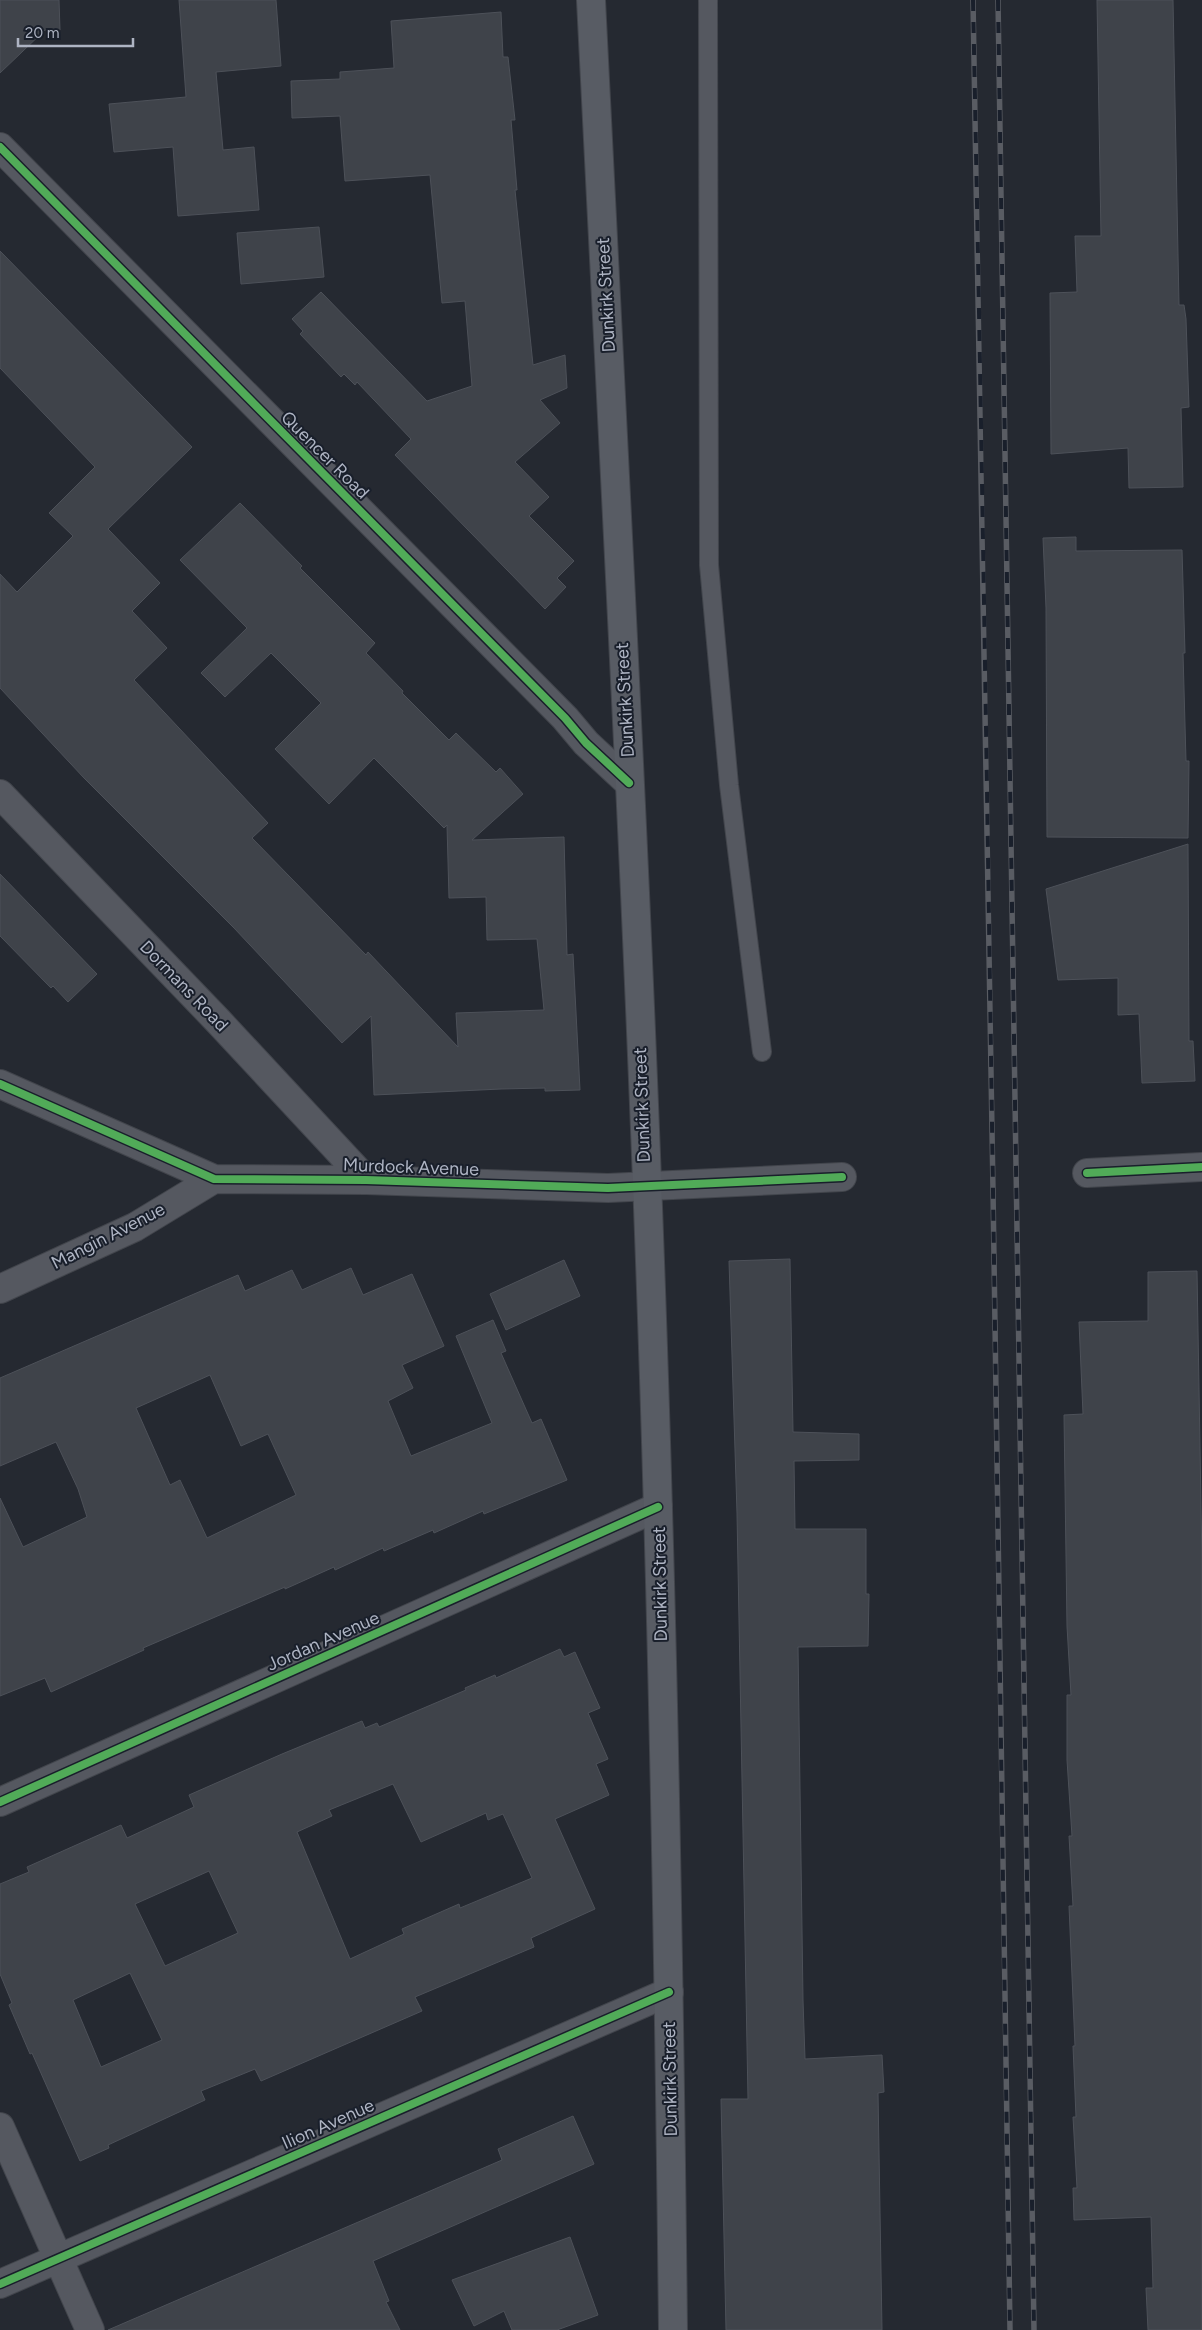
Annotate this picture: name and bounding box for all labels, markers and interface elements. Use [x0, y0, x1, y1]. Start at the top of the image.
scale bar [18, 15, 132, 47]
text: 20 m [25, 24, 59, 42]
street label: Dunkirk Street [592, 237, 620, 353]
street label: Quencer Road [276, 406, 374, 504]
street label: Dunkirk Street [611, 642, 639, 758]
street label: Dormans Road [135, 936, 233, 1036]
street label: Dunkirk Street [629, 1047, 655, 1163]
street label: Murdock Avenue [343, 1154, 480, 1180]
street label: Mangin Avenue [48, 1198, 169, 1274]
street label: Dunkirk Street [648, 1526, 672, 1642]
street label: Jordan Avenue [263, 1606, 383, 1676]
street label: Dunkirk Street [658, 2021, 682, 2137]
street label: Ilion Avenue [278, 2094, 378, 2154]

